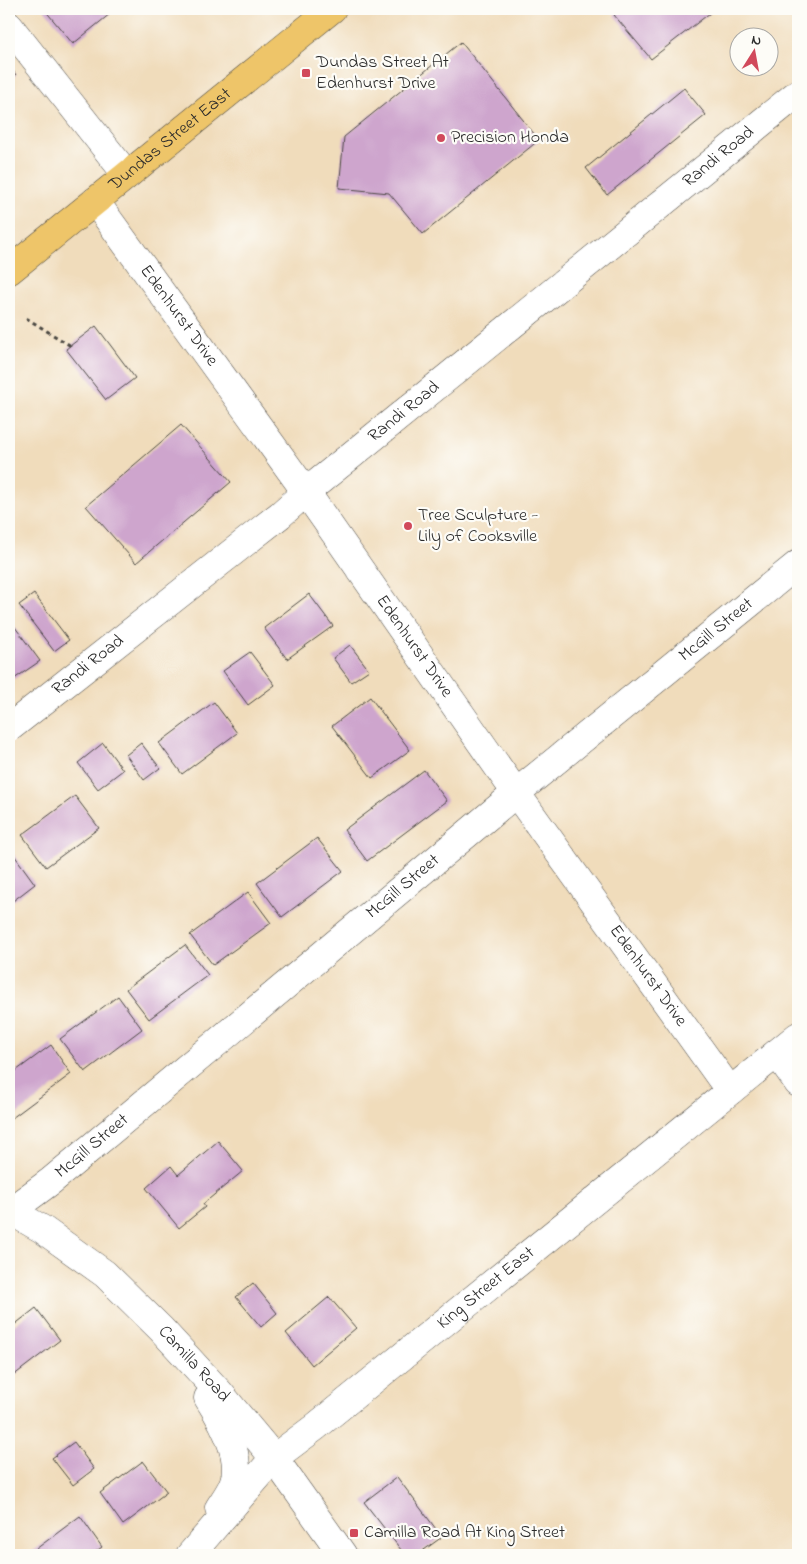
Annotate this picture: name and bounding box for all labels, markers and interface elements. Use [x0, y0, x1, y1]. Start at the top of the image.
north arrow [730, 28, 780, 78]
text: N [750, 30, 763, 52]
place label: Dundas Street At Edenhurst Drive [315, 50, 449, 97]
marker: Dundas Street At Edenhurst Drive [300, 67, 312, 79]
street label: Dundas Street East [103, 82, 238, 198]
street label: Randi Road [677, 120, 760, 194]
place label: Precision Honda [451, 125, 569, 151]
marker: Precision Honda [435, 132, 447, 144]
street label: Edenhurst Drive [133, 260, 225, 373]
street label: Randi Road [363, 375, 446, 449]
place label: Tree Sculpture - Lily of Cooksville [418, 503, 539, 550]
marker: Tree Sculpture - Lily of Cooksville [402, 520, 414, 532]
street label: Edenhurst Drive [369, 590, 459, 704]
street label: McGill Street [673, 592, 759, 669]
street label: Randi Road [47, 629, 130, 702]
street label: McGill Street [361, 848, 446, 926]
street label: Edenhurst Drive [602, 920, 694, 1033]
street label: McGill Street [50, 1108, 135, 1185]
street label: King Street East [432, 1241, 541, 1336]
street label: Camilla Road [151, 1320, 236, 1408]
place label: Camilla Road At King Street [364, 1520, 565, 1547]
marker: Camilla Road At King Street [348, 1527, 360, 1539]

